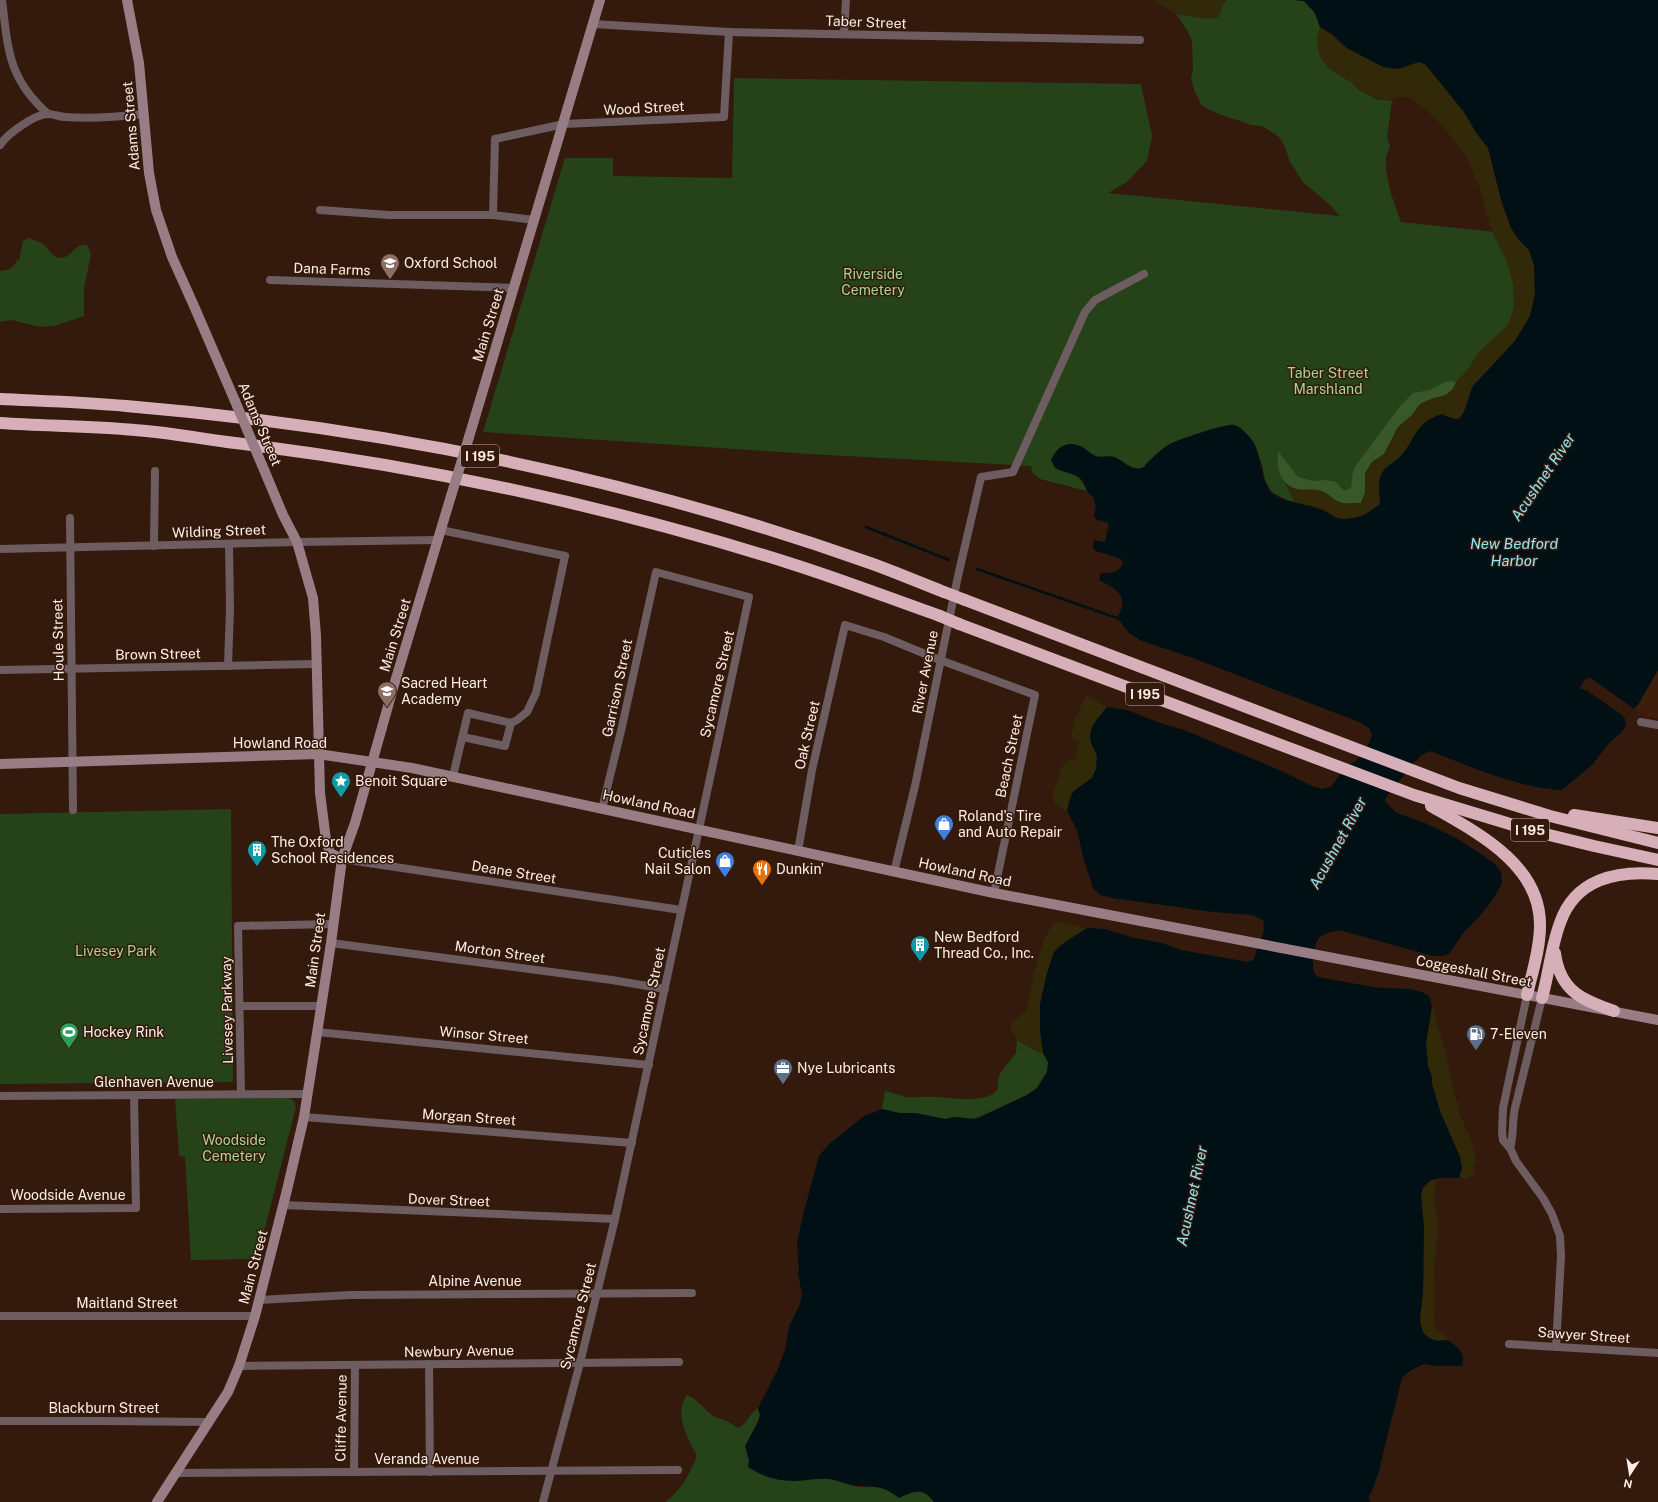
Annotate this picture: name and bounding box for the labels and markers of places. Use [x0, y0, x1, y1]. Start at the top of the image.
school or university icon: Oxford School [379, 252, 401, 280]
place label: Oxford School [404, 255, 498, 271]
place label: Sacred Heart Academy [401, 675, 488, 707]
school or university icon: Sacred Heart Academy [376, 680, 398, 708]
place icon: Benoit Square [330, 770, 352, 798]
place label: Benoit Square [355, 773, 448, 789]
place label: Roland's Tire and Auto Repair [958, 808, 1062, 840]
shop icon: Roland's Tire and Auto Repair [933, 813, 955, 841]
place label: The Oxford School Residences [271, 834, 394, 866]
building icon: The Oxford School Residences [246, 839, 268, 867]
place label: Cuticles Nail Salon [645, 845, 711, 877]
shop icon: Cuticles Nail Salon [714, 850, 736, 878]
restaurant icon: Dunkin' [751, 858, 773, 886]
place label: Dunkin' [776, 861, 824, 877]
place label: New Bedford Thread Co., Inc. [934, 929, 1034, 961]
building icon: New Bedford Thread Co., Inc. [909, 934, 931, 962]
sports icon: Hockey Rink [58, 1021, 80, 1049]
fuel station icon: 7-Eleven [1465, 1023, 1487, 1051]
place label: Hockey Rink [83, 1024, 164, 1040]
place label: 7-Eleven [1490, 1026, 1547, 1042]
office icon: Nye Lubricants [772, 1057, 794, 1085]
place label: Nye Lubricants [797, 1060, 895, 1076]

